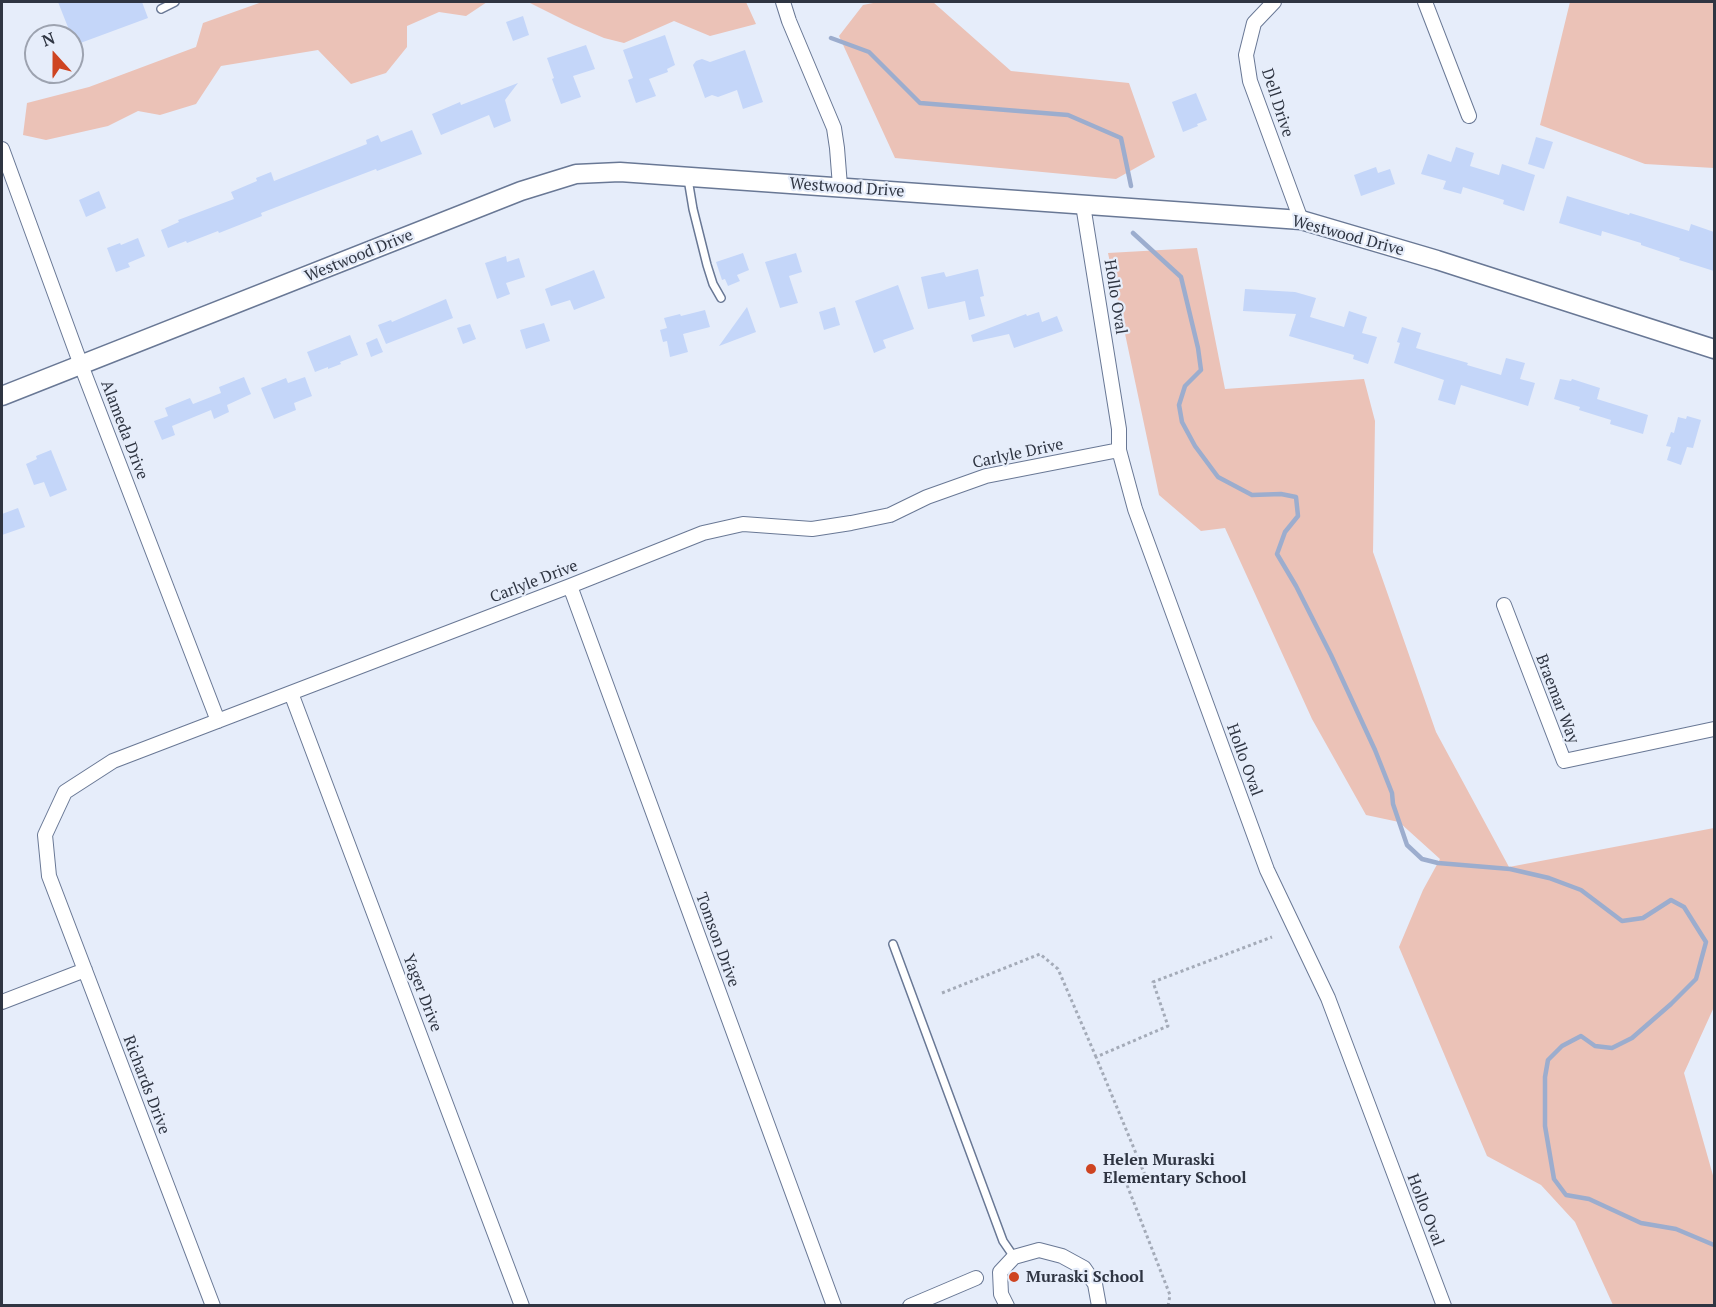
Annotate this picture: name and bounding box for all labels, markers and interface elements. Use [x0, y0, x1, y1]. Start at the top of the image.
north arrow [24, 24, 84, 84]
text: N [39, 27, 58, 52]
street label: Dell Drive [1257, 66, 1297, 140]
street label: Westwood Drive [789, 174, 905, 202]
street label: Westwood Drive [1290, 212, 1406, 260]
street label: Westwood Drive [302, 226, 416, 286]
street label: Hollo Oval [1100, 258, 1130, 336]
street label: Alameda Drive [96, 378, 152, 482]
street label: Carlyle Drive [971, 435, 1065, 473]
street label: Carlyle Drive [487, 556, 581, 608]
street label: Braemar Way [1531, 652, 1583, 746]
street label: Hollo Oval [1222, 721, 1266, 799]
street label: Tomson Drive [691, 890, 743, 990]
street label: Yager Drive [398, 951, 446, 1035]
street label: Richards Drive [118, 1033, 174, 1137]
place label: Helen Muraski Elementary School [1103, 1150, 1247, 1188]
marker: Helen Muraski Elementary School [1084, 1162, 1098, 1176]
street label: Hollo Oval [1402, 1171, 1448, 1249]
place label: Muraski School [1026, 1267, 1144, 1287]
marker: Muraski School [1007, 1270, 1021, 1284]

